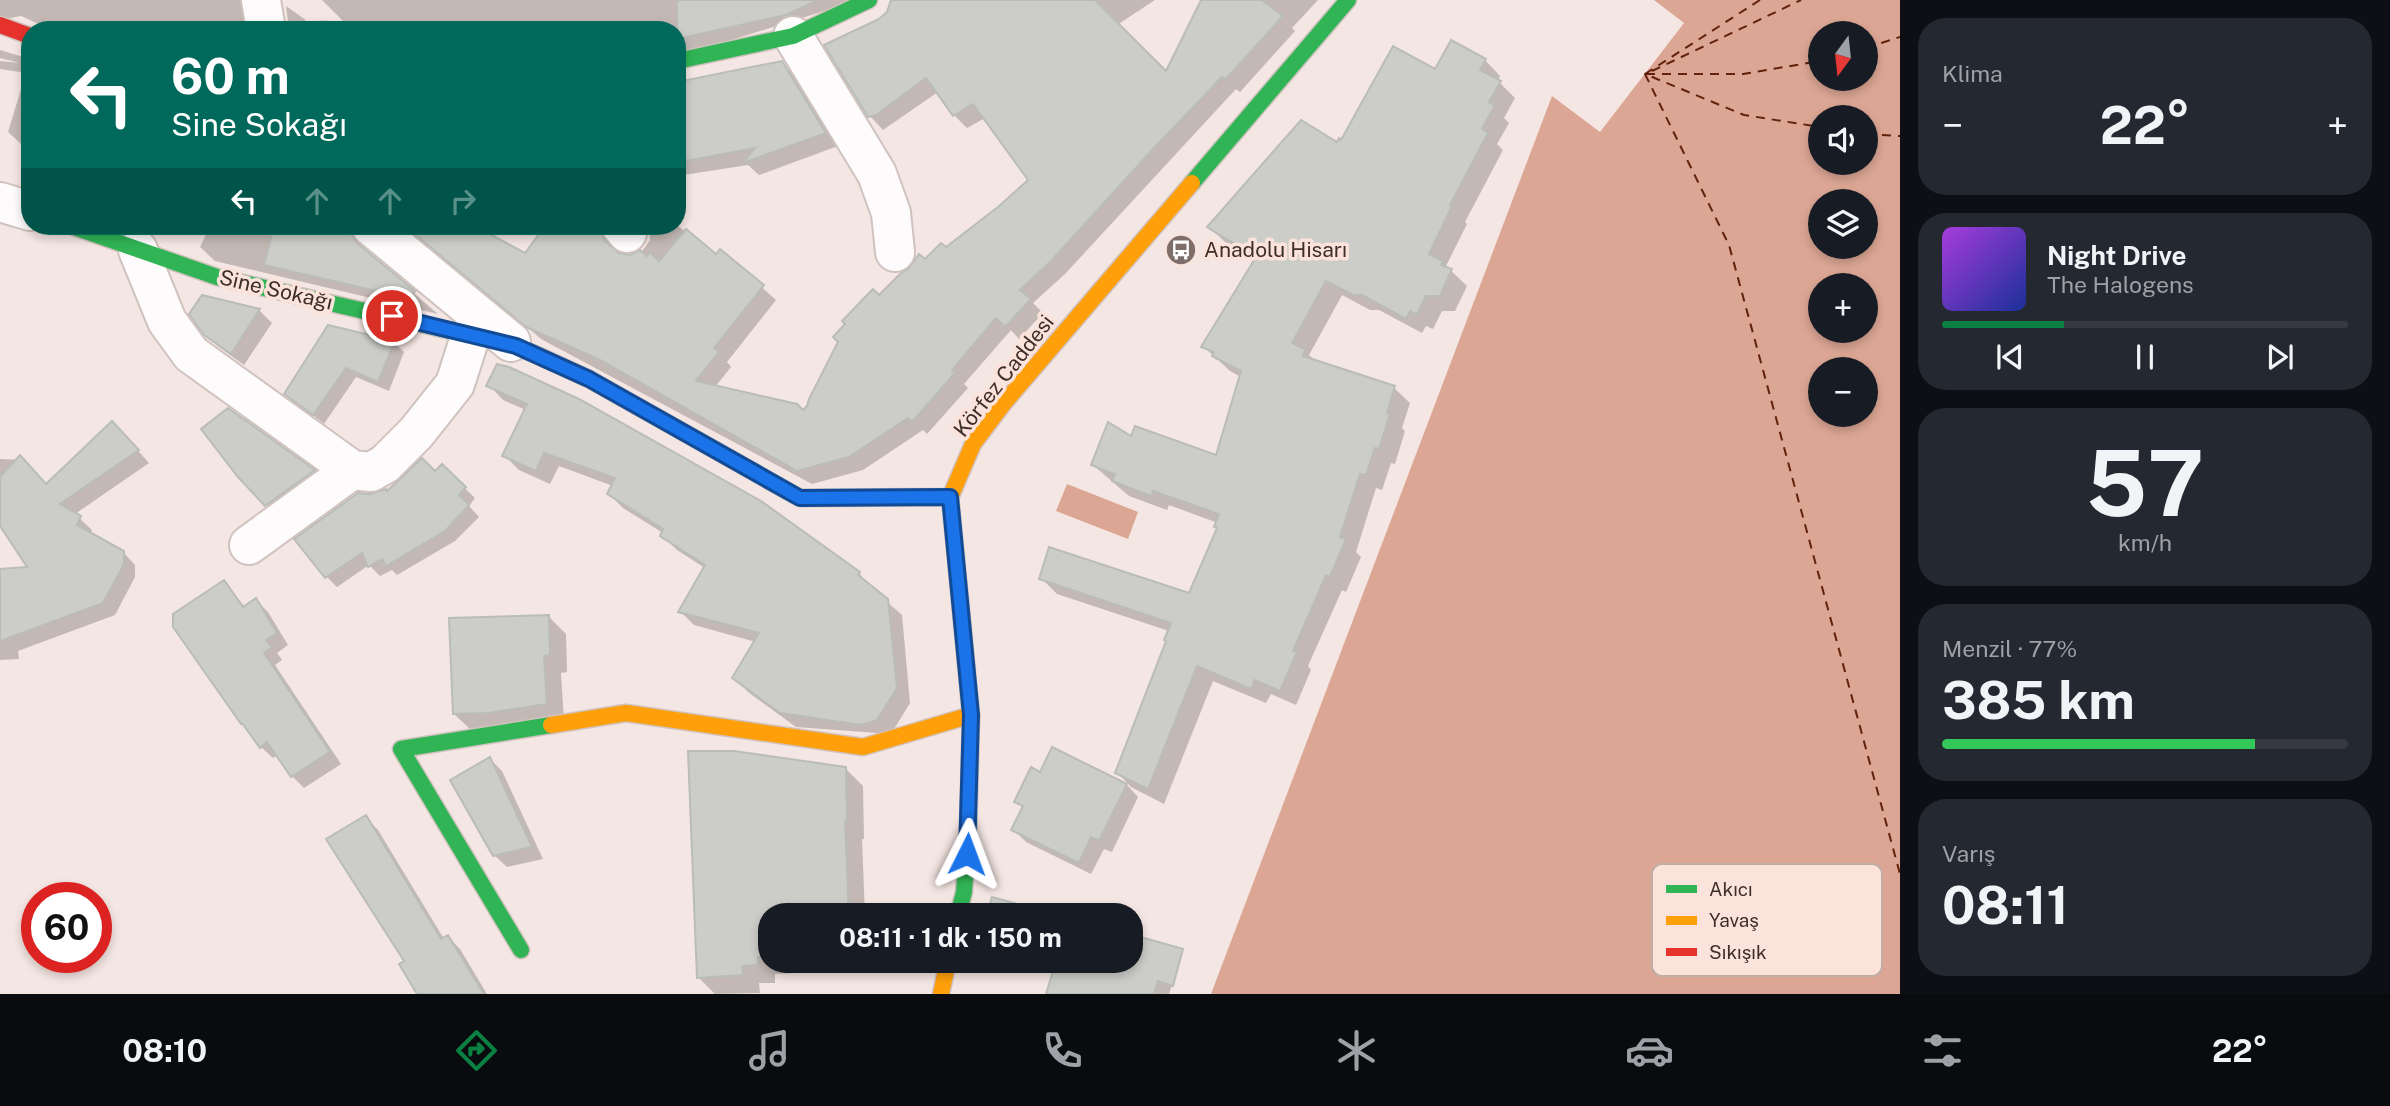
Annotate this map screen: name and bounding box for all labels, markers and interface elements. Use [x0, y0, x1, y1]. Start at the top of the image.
north arrow [1808, 21, 1878, 91]
map controls [1808, 21, 1878, 427]
text: 60 m [171, 47, 290, 105]
icon: left [56, 49, 147, 140]
text: Klima [1942, 60, 2003, 87]
text: 22° [2100, 95, 2190, 156]
text: − [1942, 103, 1963, 148]
text: + [2327, 103, 2348, 148]
button: sound [1808, 105, 1878, 175]
text: Sine Sokağı [171, 106, 347, 143]
icon: left [225, 182, 263, 220]
icon: ahead [298, 182, 336, 220]
icon: ahead [371, 182, 409, 220]
icon: right [444, 182, 482, 220]
button: layers [1808, 189, 1878, 259]
bus stop icon: Anadolu Hisarı [1164, 233, 1198, 267]
place label: Anadolu Hisarı [1204, 237, 1347, 262]
text: Night Drive [2047, 240, 2187, 271]
street label: Sine Sokağı [217, 264, 335, 315]
text: The Halogens [2047, 271, 2194, 298]
button: + [1808, 273, 1878, 343]
pin [362, 286, 422, 346]
icon: arrive [373, 297, 411, 335]
street label: Körfez Caddesi [948, 310, 1059, 442]
icon: previous [1991, 338, 2029, 376]
icon: pause [2126, 338, 2164, 376]
icon: next [2261, 338, 2299, 376]
button: − [1808, 357, 1878, 427]
text: 57 [2086, 430, 2204, 536]
text: km/h [2118, 529, 2172, 556]
text: Menzil · 77% [1942, 635, 2077, 662]
text: 385 km [1942, 670, 2135, 731]
position arrow [930, 817, 1004, 891]
text: Varış [1942, 840, 1995, 867]
legend [1652, 864, 1882, 976]
text: 08:11 [1942, 875, 2069, 936]
text: Akıcı [1709, 878, 1753, 900]
speed limit sign: 60 [21, 882, 112, 973]
text: Yavaş [1709, 909, 1759, 931]
text: 08:11 · 1 dk · 150 m [839, 922, 1062, 953]
text: Sıkışık [1709, 941, 1767, 963]
icon: directions [452, 1026, 501, 1075]
icon: music [745, 1026, 794, 1075]
icon: phone [1038, 1026, 1087, 1075]
icon: climate [1332, 1026, 1381, 1075]
icon: car [1625, 1026, 1674, 1075]
icon: filters [1918, 1026, 1967, 1075]
text: 08:10 [122, 1032, 207, 1069]
text: 22° [2212, 1032, 2268, 1069]

